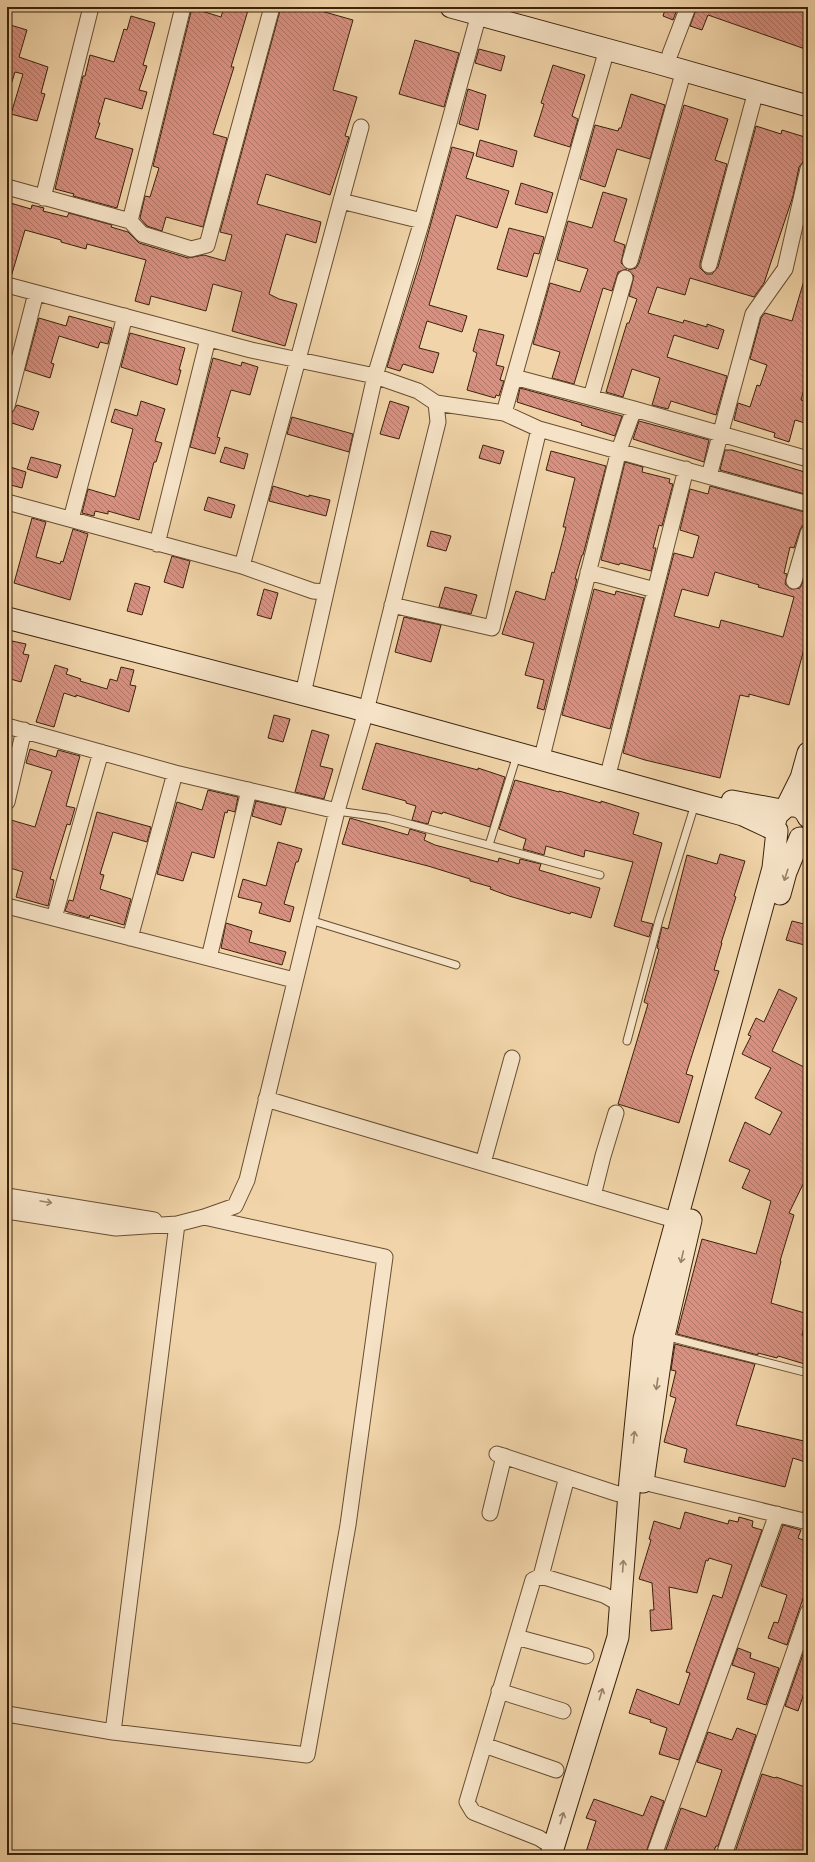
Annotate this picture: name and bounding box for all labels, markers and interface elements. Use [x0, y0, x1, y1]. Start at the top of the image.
one-way arrow [781, 868, 789, 880]
one-way arrow [39, 1198, 52, 1206]
one-way arrow [678, 1250, 685, 1263]
one-way arrow [653, 1377, 661, 1390]
one-way arrow [630, 1431, 638, 1444]
one-way arrow [620, 1560, 627, 1573]
one-way arrow [598, 1687, 605, 1700]
one-way arrow [559, 1811, 566, 1824]

